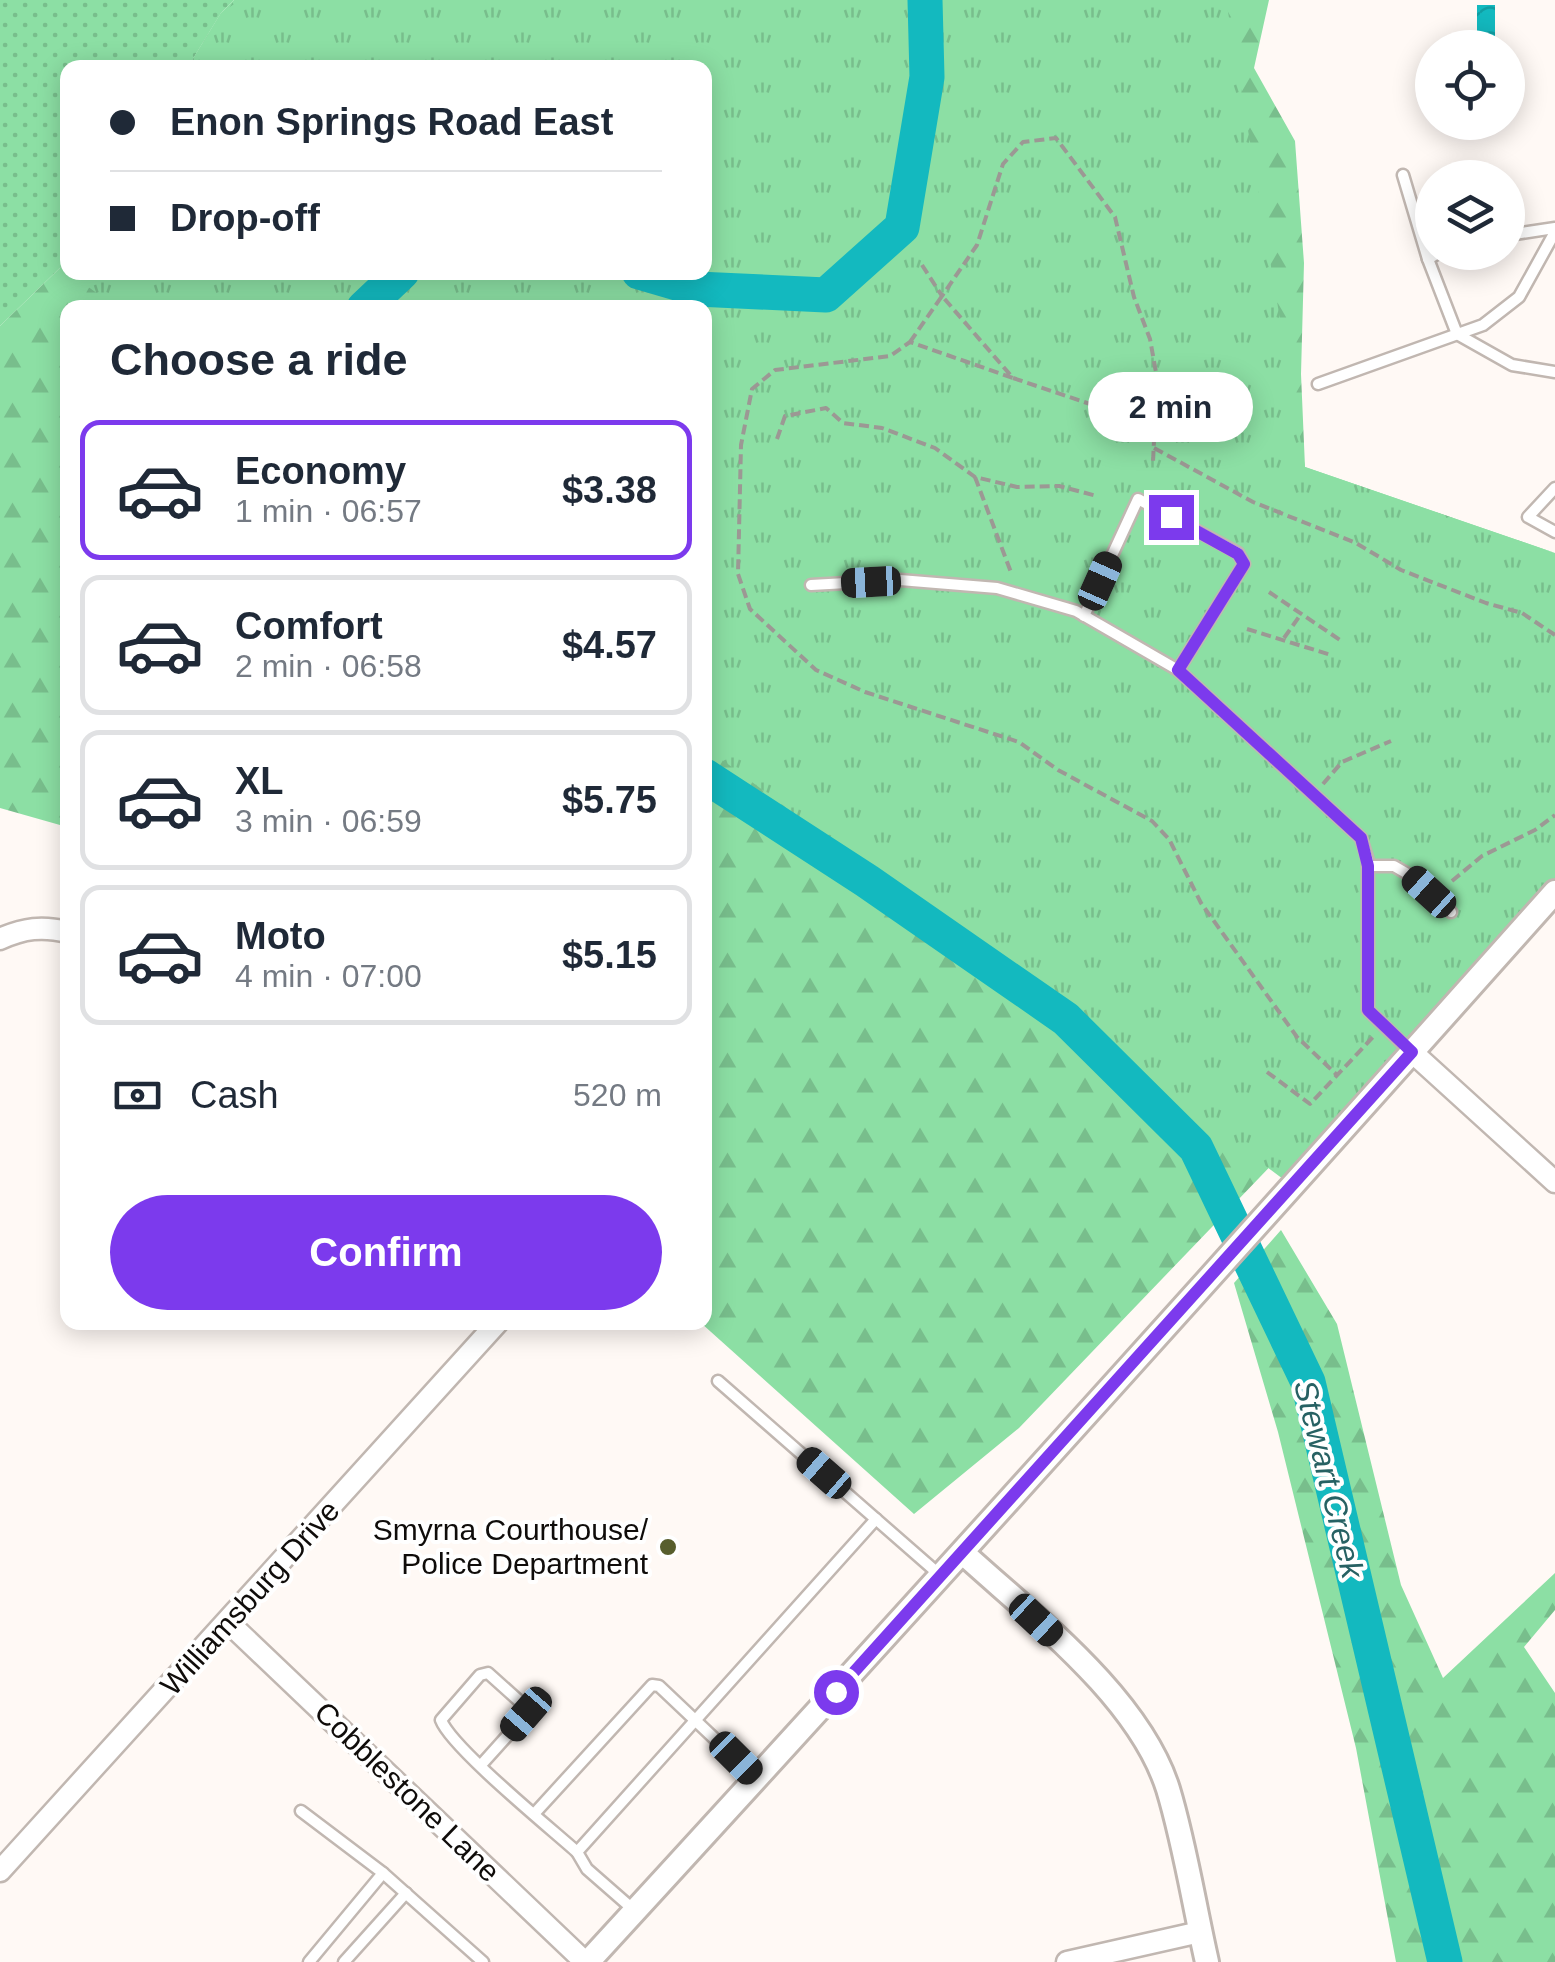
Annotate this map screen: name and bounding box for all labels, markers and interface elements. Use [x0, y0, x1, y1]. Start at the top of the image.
map controls [1415, 30, 1525, 270]
button: locate [1415, 30, 1525, 140]
text: Enon Springs Road East [170, 101, 613, 143]
button: layers [1415, 160, 1525, 270]
text: Drop-off [170, 197, 320, 239]
text: Choose a ride [110, 334, 408, 385]
callout: 2 min [1088, 372, 1254, 442]
text: 2 min [1129, 389, 1212, 425]
icon: car [115, 445, 205, 535]
text: Economy [235, 450, 406, 492]
text: $3.38 [562, 469, 657, 511]
text: 1 min · 06:57 [235, 493, 422, 529]
route end [1149, 495, 1194, 540]
car [1074, 547, 1126, 615]
car [840, 565, 902, 599]
icon: car [115, 600, 205, 690]
text: Comfort [235, 605, 383, 647]
text: $4.57 [562, 624, 657, 666]
text: 2 min · 06:58 [235, 648, 422, 684]
icon: car [115, 755, 205, 845]
text: XL [235, 760, 284, 802]
text: $5.75 [562, 779, 657, 821]
text: 3 min · 06:59 [235, 803, 422, 839]
car [1397, 861, 1461, 923]
icon: car [115, 910, 205, 1000]
text: Moto [235, 915, 326, 957]
text: $5.15 [562, 934, 657, 976]
text: 4 min · 07:00 [235, 958, 422, 994]
icon: cash [110, 1068, 165, 1123]
text: Cash [190, 1074, 279, 1116]
text: 520 m [573, 1077, 662, 1113]
button: Confirm [110, 1195, 662, 1310]
water label: Stewart Creek [1287, 1376, 1371, 1584]
car [792, 1442, 856, 1504]
street label: Williamsburg Drive [154, 1494, 346, 1702]
place label: Smyrna Courthouse/ Police Department [373, 1513, 649, 1580]
marker: Smyrna Courthouse/ Police Department [657, 1536, 679, 1558]
car [1004, 1589, 1068, 1651]
route start [814, 1670, 859, 1715]
car [495, 1682, 557, 1746]
street label: Cobblestone Lane [308, 1695, 506, 1888]
car [704, 1726, 768, 1790]

